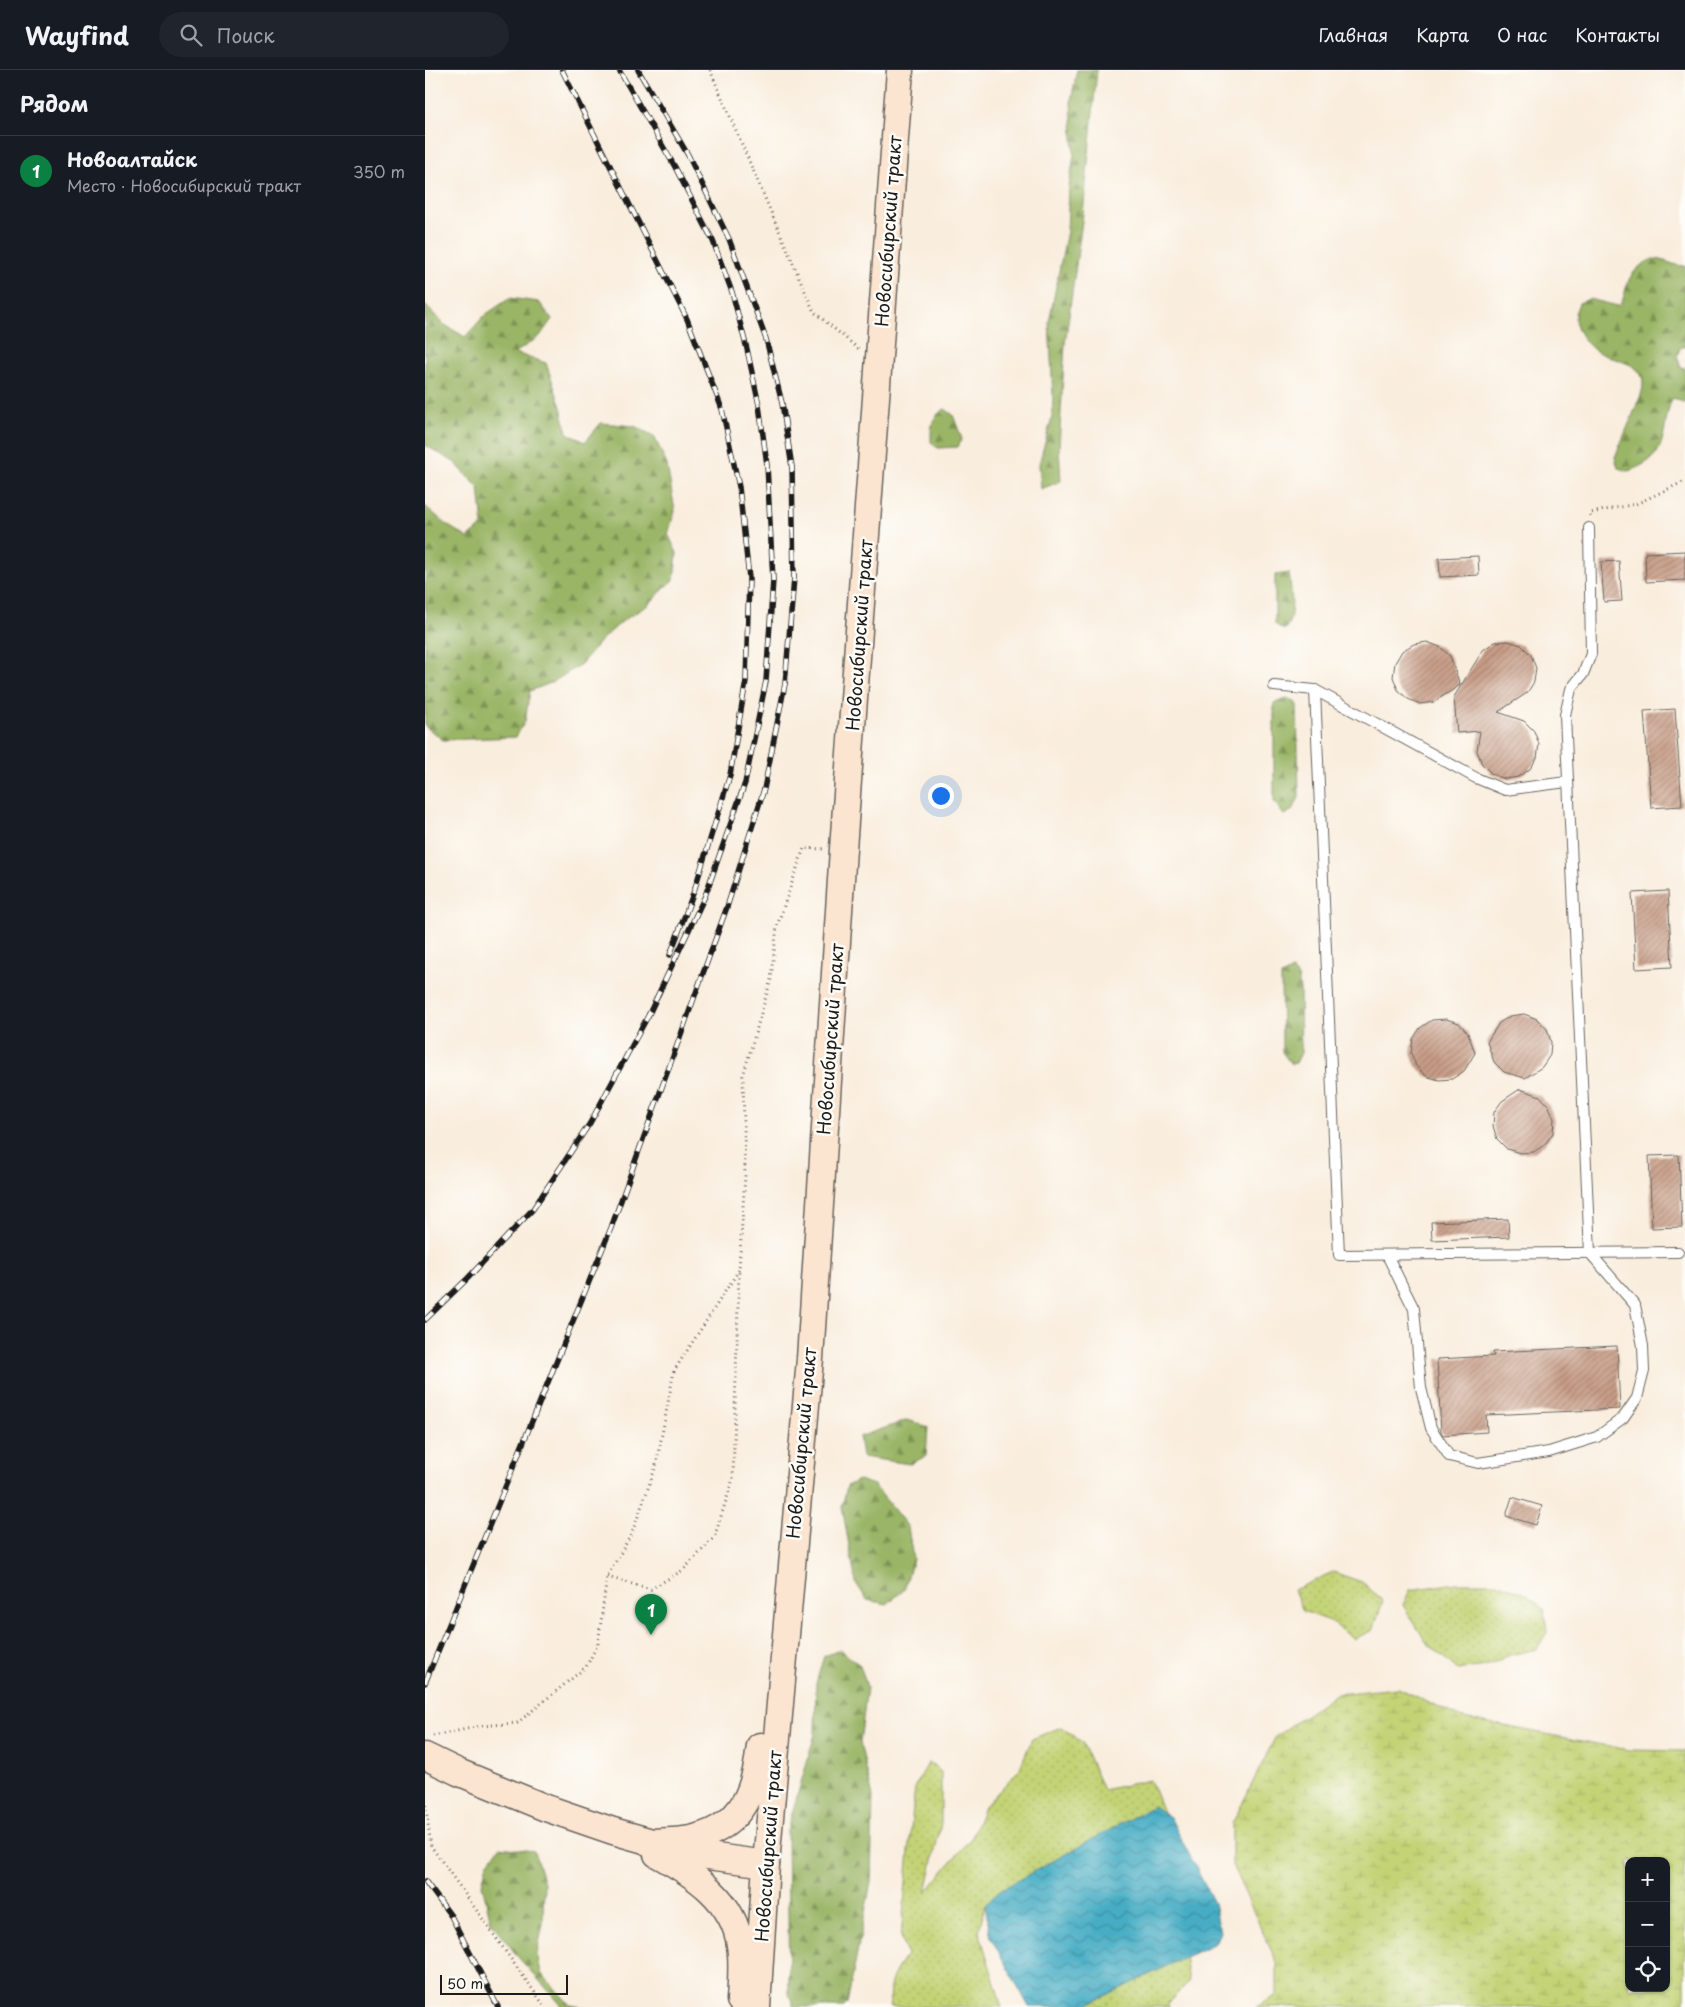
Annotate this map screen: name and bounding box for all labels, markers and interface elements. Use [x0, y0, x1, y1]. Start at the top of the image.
search box [159, 12, 509, 57]
text: Wayfind [25, 17, 129, 53]
icon: search [177, 21, 205, 49]
text: Поиск [217, 21, 275, 49]
text: Главная [1319, 21, 1388, 48]
text: Карта [1416, 21, 1469, 48]
text: О нас [1497, 21, 1547, 48]
text: Контакты [1575, 21, 1660, 48]
text: Рядом [20, 87, 88, 119]
street label: Новосибирский тракт [867, 134, 908, 328]
text: Новоалтайск [67, 145, 197, 173]
text: 1 [32, 159, 40, 183]
text: 350 m [353, 159, 405, 183]
text: Место · Новосибирский тракт [67, 173, 301, 197]
street label: Новосибирский тракт [838, 538, 879, 732]
your location [928, 783, 954, 809]
street label: Новосибирский тракт [809, 942, 850, 1136]
street label: Новосибирский тракт [779, 1346, 822, 1540]
pin: 1 [635, 1594, 667, 1635]
street label: Новосибирский тракт [747, 1749, 788, 1943]
map controls [1625, 1857, 1670, 1992]
button: + [1625, 1857, 1670, 1902]
button: − [1625, 1902, 1670, 1947]
button: locate [1625, 1947, 1670, 1992]
scale bar [440, 1972, 567, 1995]
text: 50 m [447, 1973, 483, 1994]

